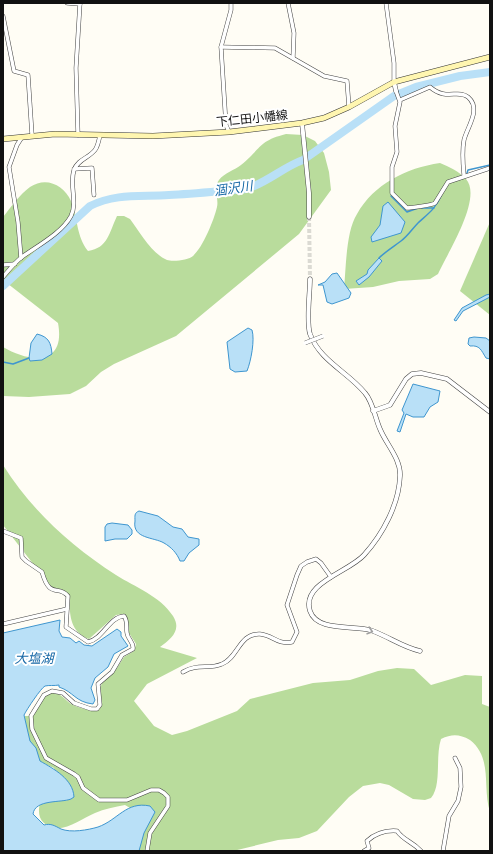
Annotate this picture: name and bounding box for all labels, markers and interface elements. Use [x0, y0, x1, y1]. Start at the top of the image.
street label: 下仁田小幡線 [215, 107, 289, 129]
water label: 涸沢川 [212, 176, 256, 200]
one-way arrow [366, 626, 373, 635]
water label: 大塩湖 [14, 649, 55, 667]

